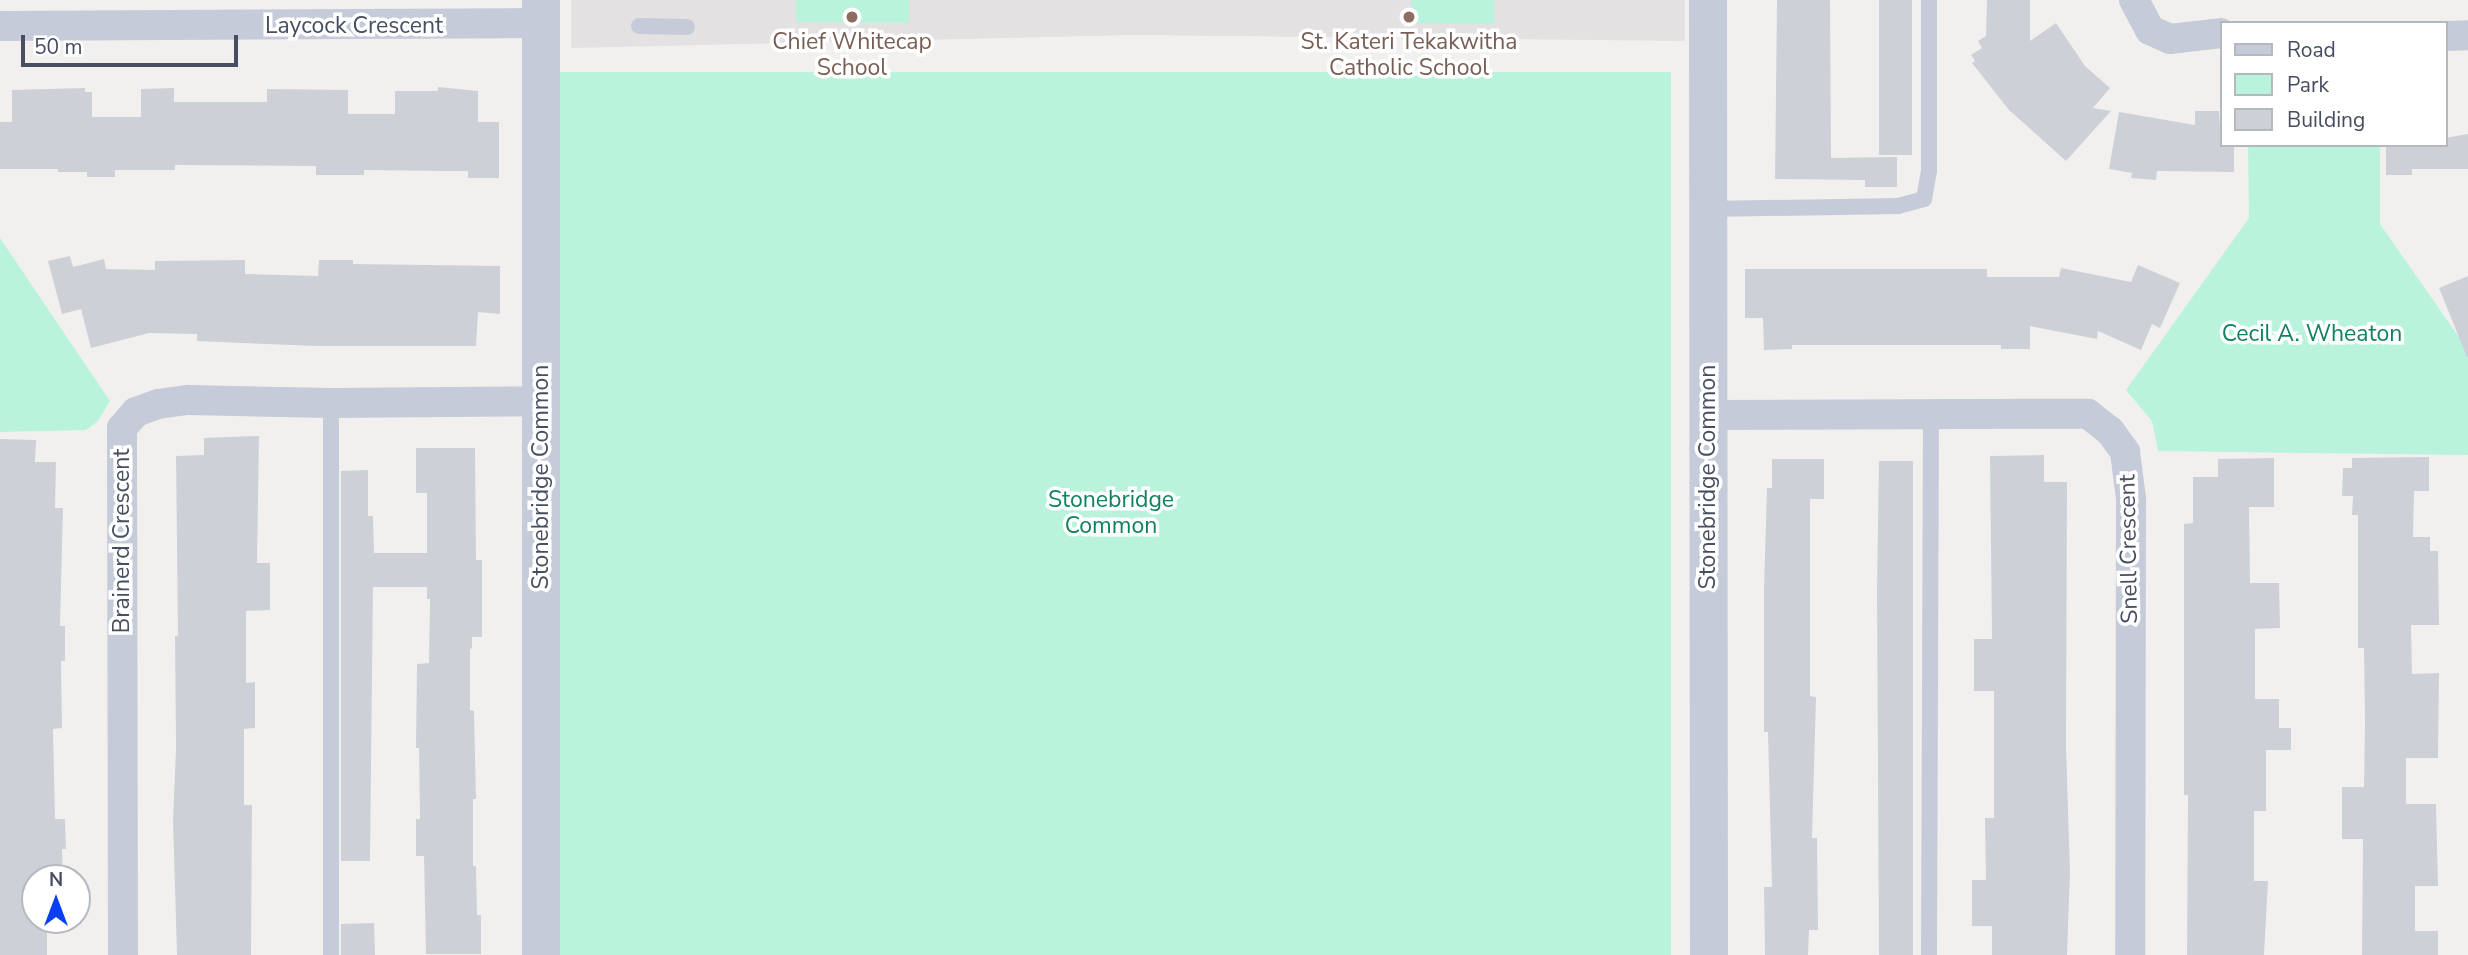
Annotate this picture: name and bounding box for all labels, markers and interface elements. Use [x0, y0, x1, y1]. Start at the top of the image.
marker: Chief Whitecap School [844, 9, 860, 25]
marker: St. Kateri Tekakwitha Catholic School [1401, 9, 1417, 25]
street label: Laycock Crescent [265, 12, 443, 40]
scale bar [24, 21, 242, 65]
legend [2220, 21, 2447, 147]
place label: Chief Whitecap School [772, 28, 932, 82]
place label: St. Kateri Tekakwitha Catholic School [1301, 28, 1517, 82]
text: 50 m [34, 33, 83, 61]
text: Road [2287, 36, 2336, 64]
text: Park [2287, 71, 2329, 99]
text: Building [2287, 106, 2365, 134]
park label: Cecil A. Wheaton [2222, 320, 2402, 348]
street label: Stonebridge Common [527, 365, 555, 589]
street label: Stonebridge Common [1694, 365, 1722, 589]
street label: Brainerd Crescent [108, 449, 136, 633]
street label: Snell Crescent [2114, 474, 2144, 624]
park label: Stonebridge Common [1048, 486, 1174, 540]
north arrow [21, 864, 91, 934]
text: N [49, 867, 63, 893]

